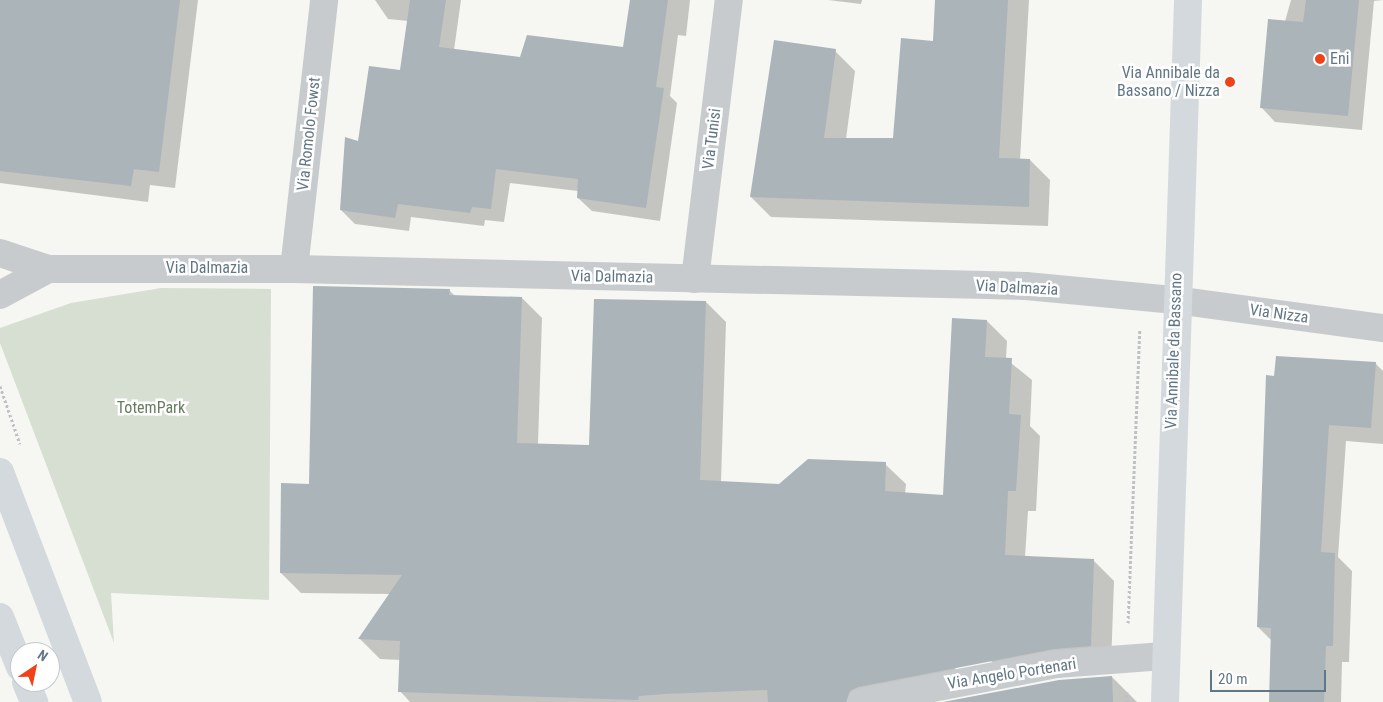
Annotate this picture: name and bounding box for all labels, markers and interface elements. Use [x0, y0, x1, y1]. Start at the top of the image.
place label: Eni [1330, 49, 1349, 69]
marker: Eni [1314, 53, 1326, 65]
place label: Via Annibale da Bassano / Nizza [1117, 63, 1220, 101]
street label: Via Romolo Fowst [293, 76, 325, 192]
marker: Via Annibale da Bassano / Nizza [1224, 76, 1236, 88]
street label: Via Tunisi [699, 107, 725, 171]
street label: Via Dalmazia [166, 258, 248, 278]
street label: Via Dalmazia [571, 267, 653, 287]
street label: Via Annibale da Bassano [1162, 272, 1186, 430]
street label: Via Dalmazia [975, 276, 1059, 300]
street label: Via Nizza [1248, 300, 1310, 328]
park label: TotemPark [117, 398, 185, 418]
north arrow [10, 642, 60, 692]
text: N [35, 646, 51, 664]
street label: Via Angelo Portenari [946, 654, 1078, 694]
scale bar [1213, 660, 1329, 692]
text: 20 m [1218, 670, 1248, 688]

